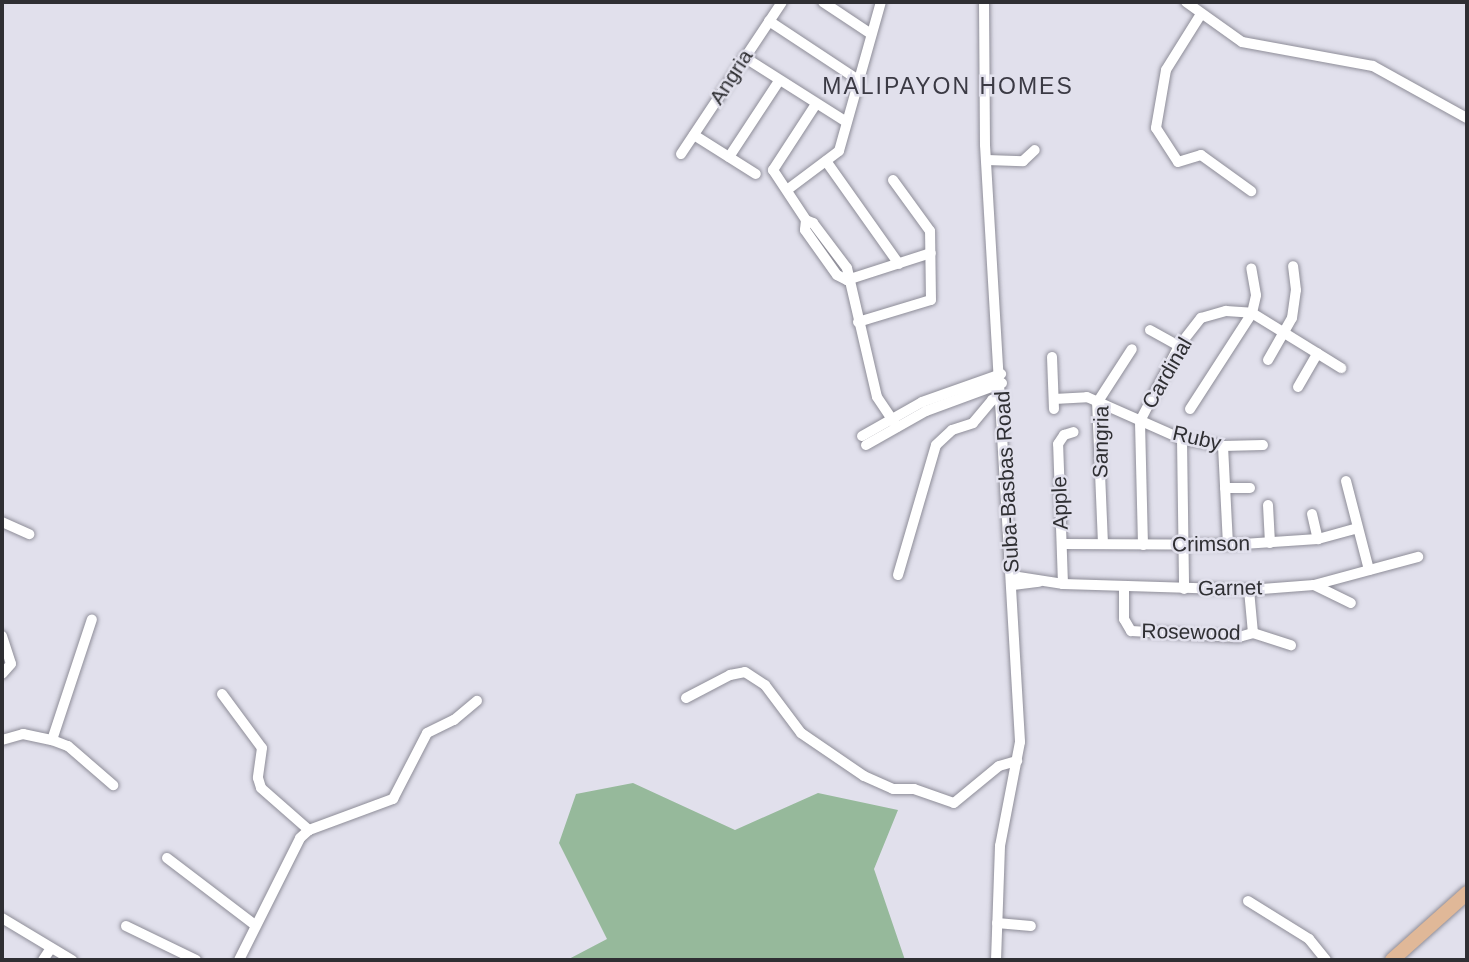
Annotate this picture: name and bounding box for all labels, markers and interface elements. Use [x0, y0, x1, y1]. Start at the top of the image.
street label: Angria [704, 45, 758, 109]
district label: MALIPAYON HOMES [824, 72, 1072, 100]
street label: Cardinal [1137, 333, 1197, 413]
street label: Suba-Basbas Road [990, 390, 1024, 574]
street label: Sangria [1088, 406, 1114, 478]
street label: Ruby [1170, 420, 1224, 456]
street label: Apple [1046, 476, 1074, 530]
street label: Crimson [1172, 531, 1250, 557]
street label: Garnet [1198, 575, 1262, 601]
street label: Rosewood [1141, 619, 1241, 645]

